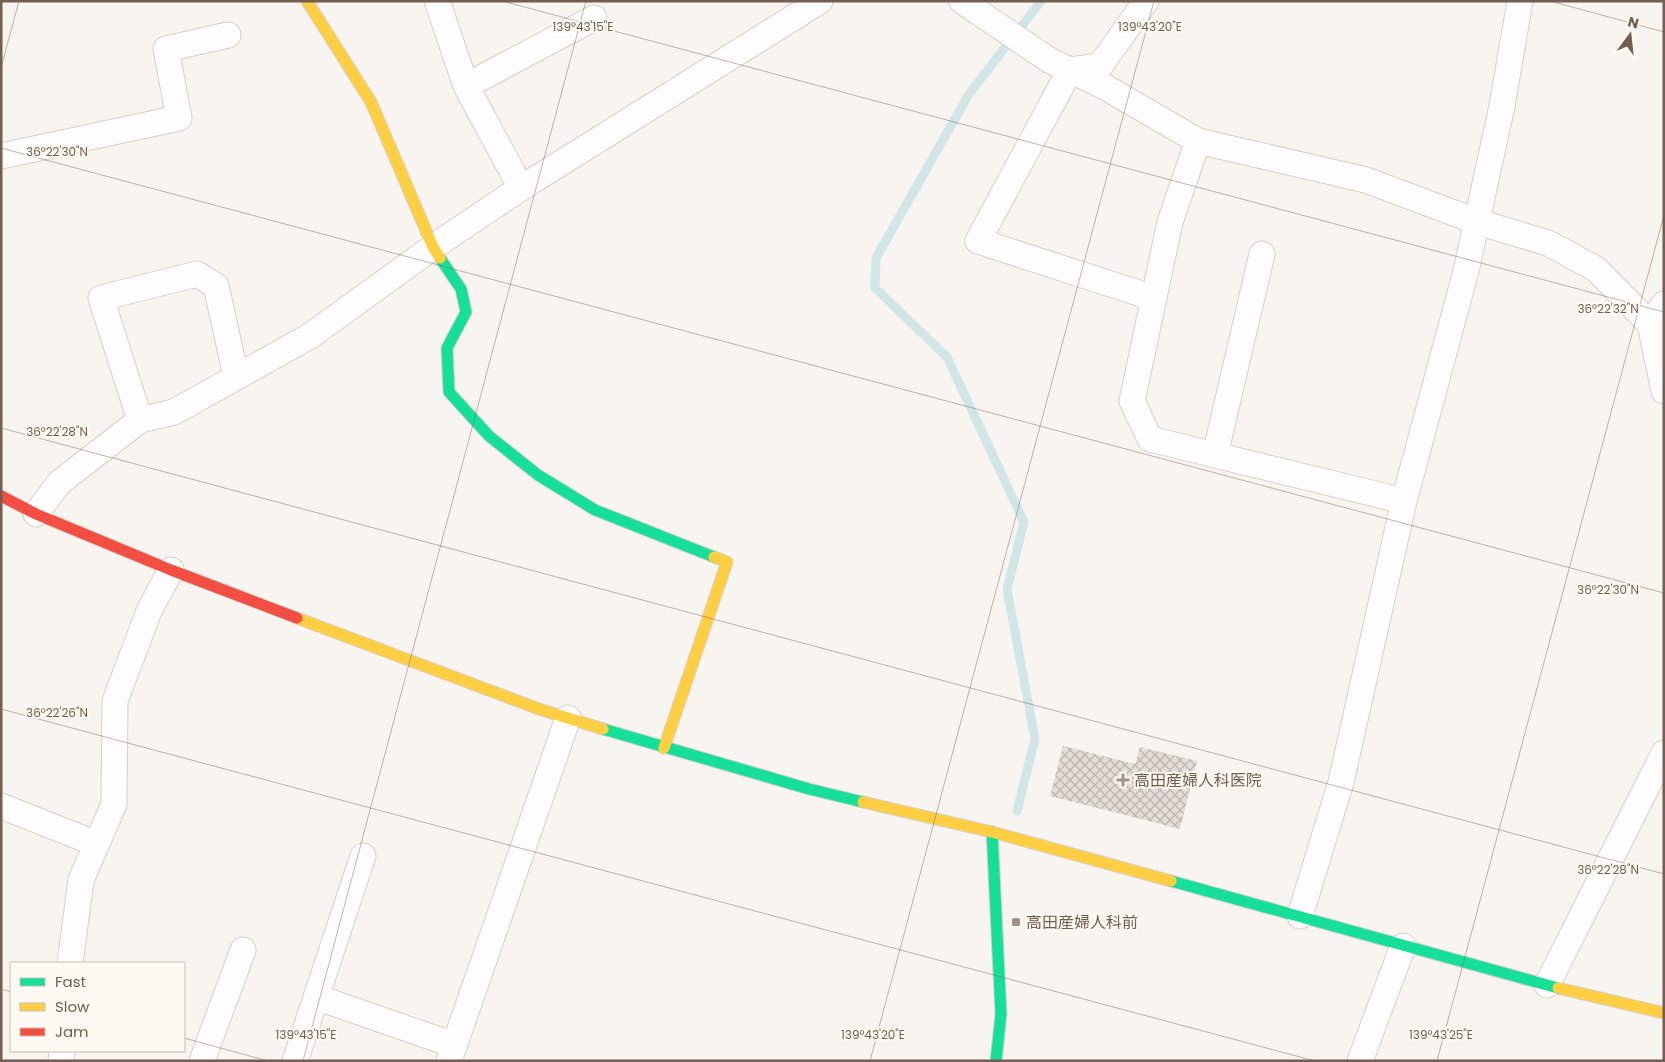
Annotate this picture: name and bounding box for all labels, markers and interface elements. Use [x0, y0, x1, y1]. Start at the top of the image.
north arrow [1605, 10, 1655, 60]
text: N [1626, 11, 1641, 33]
text: 139°43'15"E [553, 18, 613, 35]
text: 139°43'20"E [1118, 18, 1182, 35]
text: 36°22'30"N [26, 143, 88, 160]
text: 36°22'32"N [1577, 300, 1639, 317]
text: 36°22'28"N [26, 423, 88, 440]
text: 36°22'30"N [1577, 581, 1639, 598]
text: 36°22'26"N [26, 704, 88, 721]
place label: 高田産婦人科医院 [1134, 769, 1262, 792]
marker: 高田産婦人科医院 [1116, 773, 1130, 787]
text: 36°22'28"N [1577, 861, 1639, 878]
place label: 高田産婦人科前 [1026, 911, 1138, 934]
marker: 高田産婦人科前 [1010, 916, 1022, 928]
legend [10, 962, 185, 1052]
text: Fast [55, 971, 86, 992]
text: Slow [55, 996, 90, 1017]
text: Jam [55, 1021, 89, 1042]
text: 139°43'15"E [276, 1026, 336, 1043]
text: 139°43'20"E [841, 1026, 905, 1043]
text: 139°43'25"E [1409, 1026, 1473, 1043]

